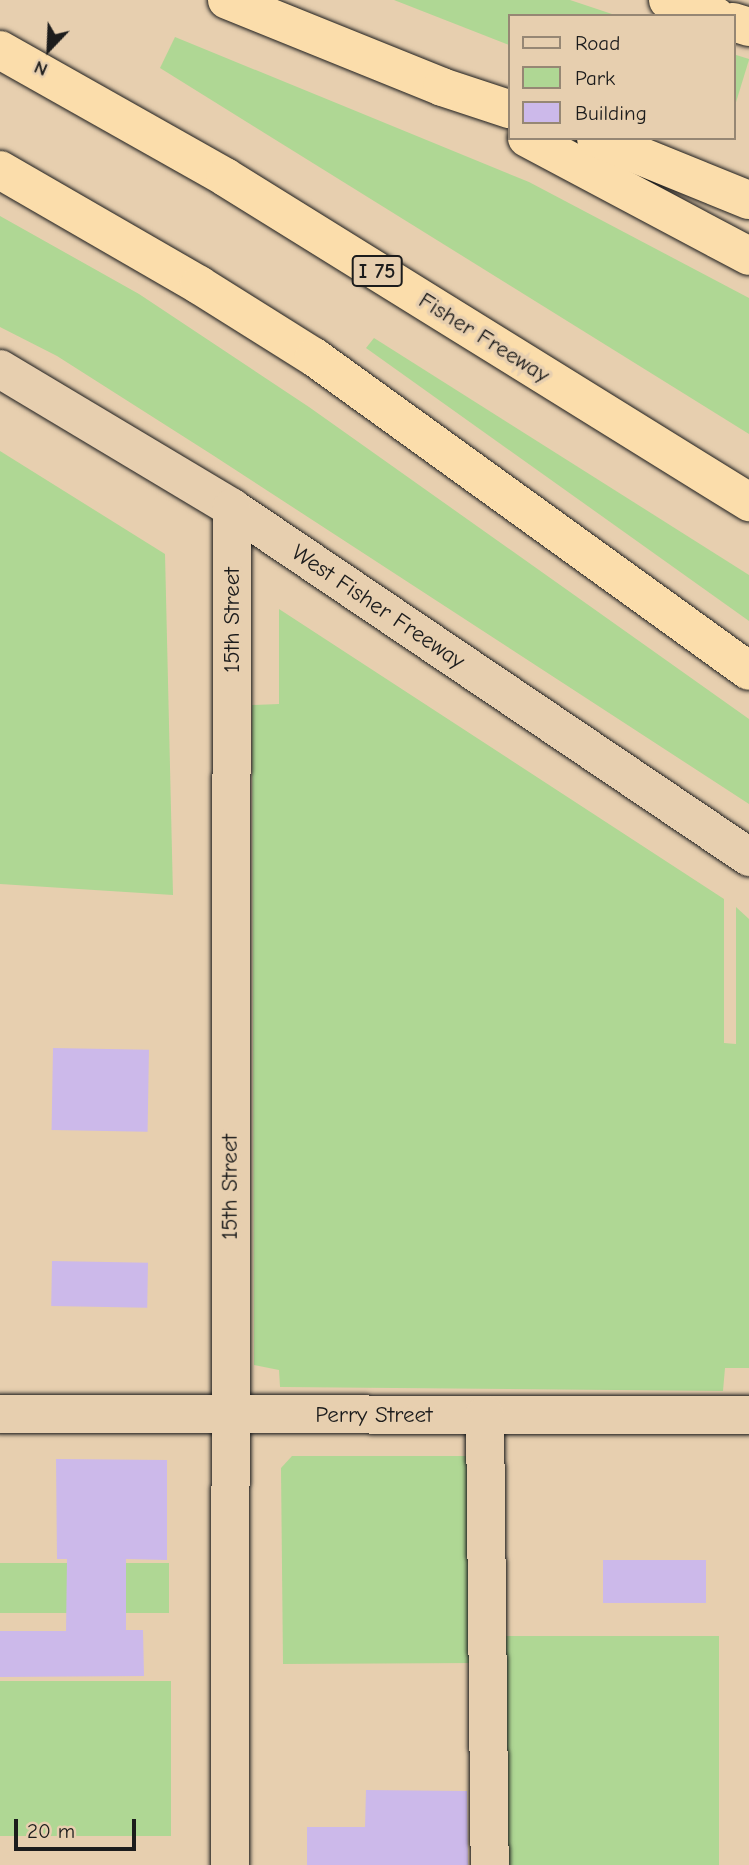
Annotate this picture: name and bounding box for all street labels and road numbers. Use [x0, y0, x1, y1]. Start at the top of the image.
road number: I 75 [351, 254, 403, 288]
street label: Fisher Freeway [413, 287, 555, 389]
street label: West Fisher Freeway [286, 539, 470, 675]
street label: 15th Street [218, 567, 246, 673]
street label: 15th Street [216, 1134, 244, 1240]
street label: Perry Street [315, 1401, 433, 1429]

